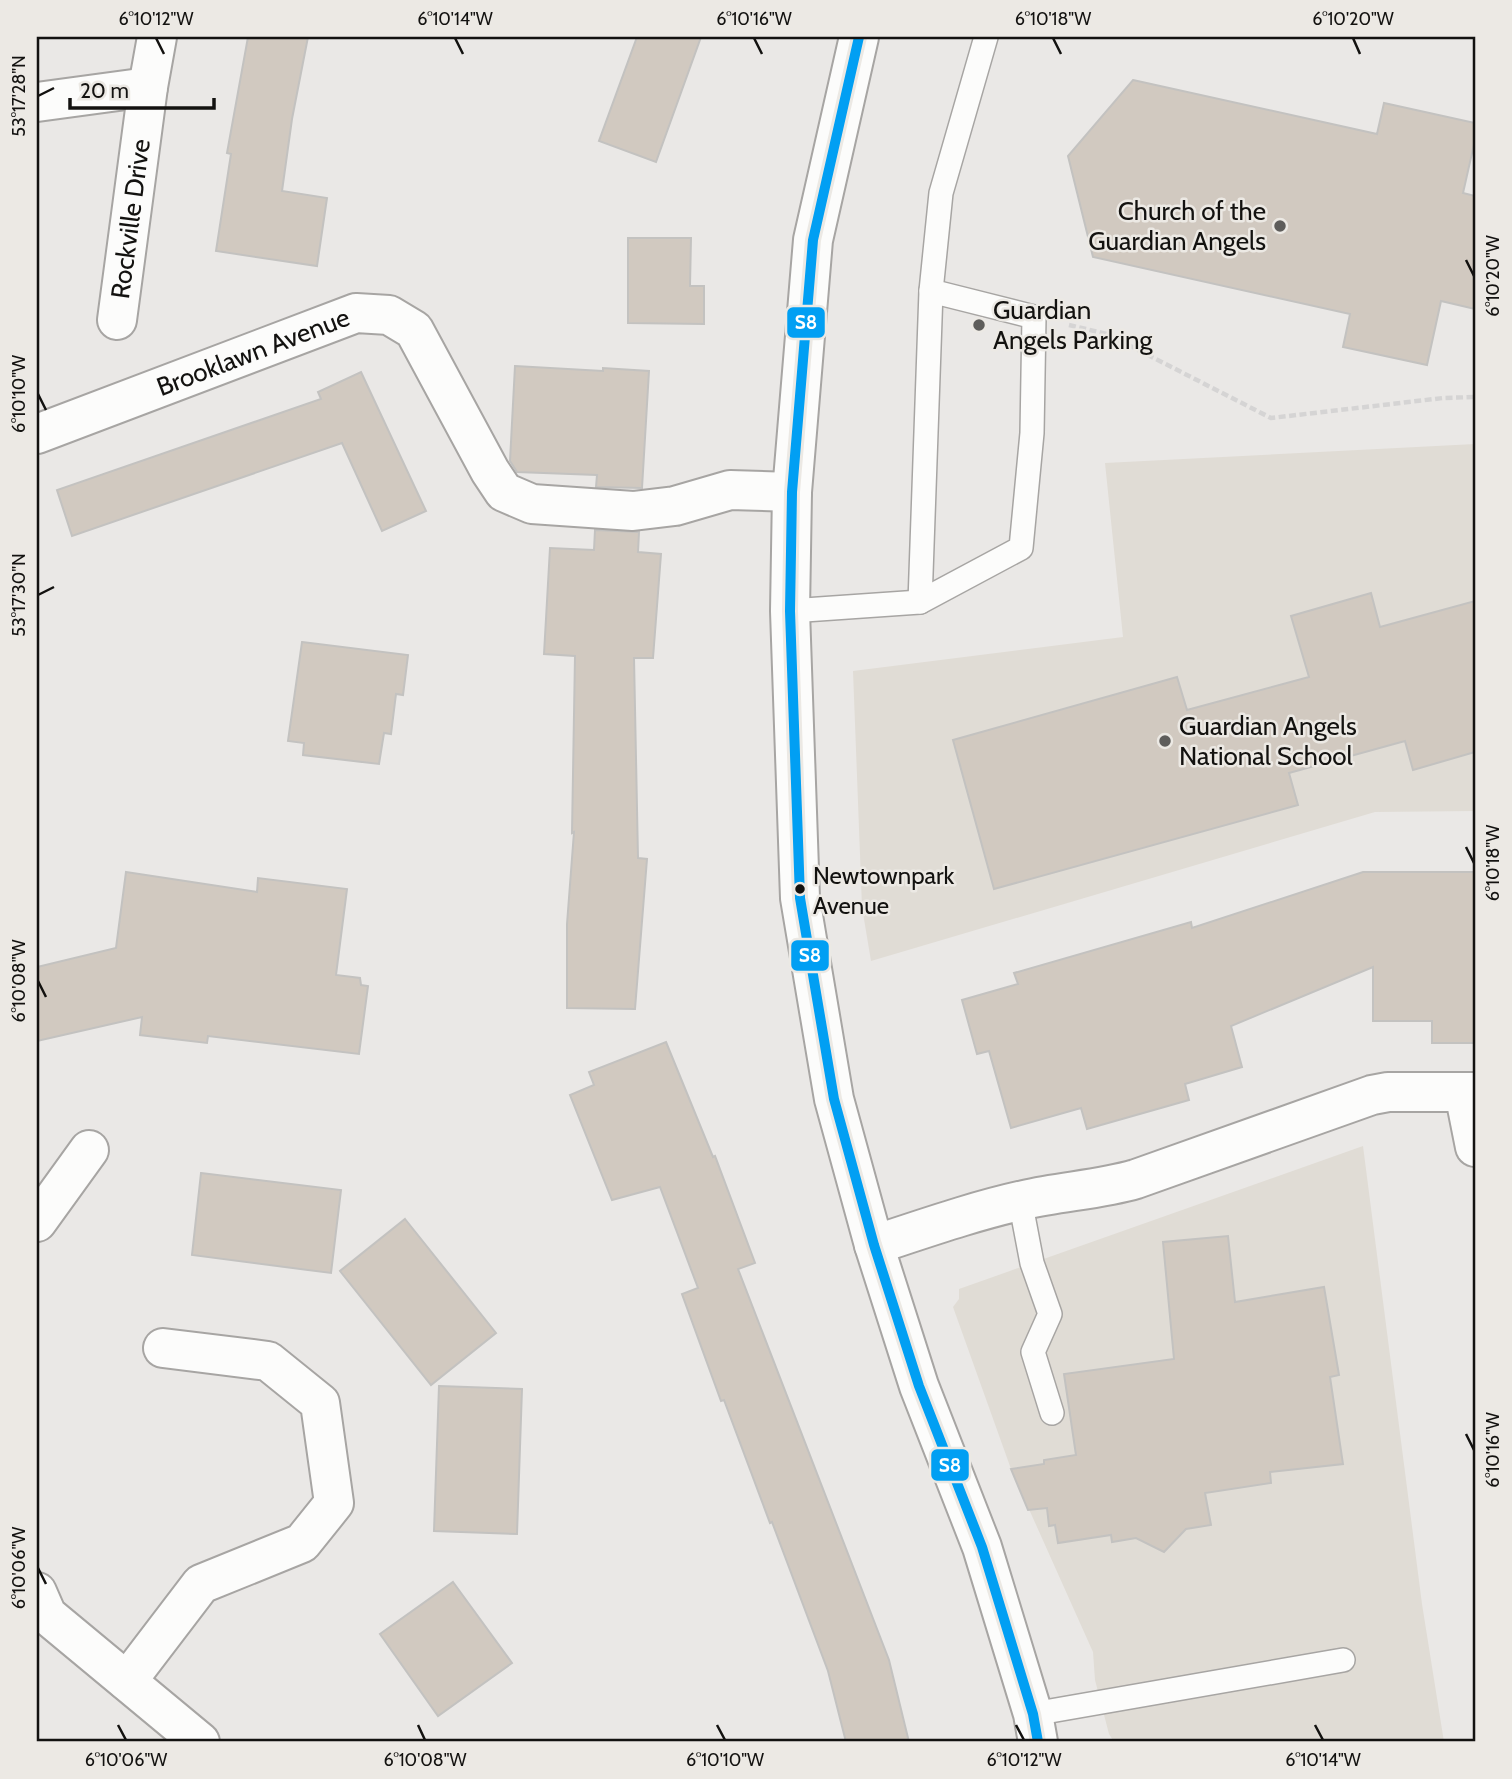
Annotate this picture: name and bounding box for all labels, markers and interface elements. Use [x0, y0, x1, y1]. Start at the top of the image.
text: 6°10'12"W [119, 8, 193, 30]
text: 6°10'14"W [417, 8, 493, 30]
text: 6°10'16"W [716, 8, 792, 30]
text: 6°10'18"W [1015, 8, 1091, 30]
text: 6°10'20"W [1312, 8, 1394, 30]
text: 53°17'28"N [8, 55, 30, 137]
scale bar [70, 66, 214, 110]
text: 20 m [80, 78, 129, 103]
street label: Rockville Drive [104, 137, 157, 301]
place label: Church of the Guardian Angels [1088, 195, 1266, 257]
marker: Church of the Guardian Angels [1272, 218, 1288, 234]
text: 6°10'20"W [1482, 235, 1504, 317]
place label: Guardian Angels Parking [993, 294, 1153, 356]
street label: Brooklawn Avenue [152, 301, 354, 403]
line badge: S8 [786, 306, 826, 339]
text: S8 [795, 311, 817, 334]
marker: Guardian Angels Parking [971, 317, 987, 333]
text: 6°10'10"W [8, 355, 30, 433]
text: 53°17'30"N [8, 553, 30, 637]
place label: Guardian Angels National School [1179, 710, 1357, 772]
marker: Guardian Angels National School [1157, 733, 1173, 749]
text: 6°10'18"W [1482, 825, 1504, 901]
place label: Newtownpark Avenue [813, 861, 955, 920]
marker: Newtownpark Avenue [793, 882, 807, 896]
text: 6°10'08"W [8, 939, 30, 1023]
line badge: S8 [790, 939, 830, 972]
text: S8 [799, 944, 821, 967]
text: 6°10'16"W [1482, 1412, 1504, 1488]
line badge: S8 [930, 1448, 970, 1482]
text: S8 [939, 1454, 961, 1477]
text: 6°10'06"W [8, 1527, 30, 1609]
text: 6°10'06"W [85, 1749, 167, 1771]
text: 6°10'08"W [383, 1749, 467, 1771]
text: 6°10'10"W [686, 1749, 764, 1771]
text: 6°10'12"W [987, 1749, 1061, 1771]
text: 6°10'14"W [1285, 1749, 1361, 1771]

